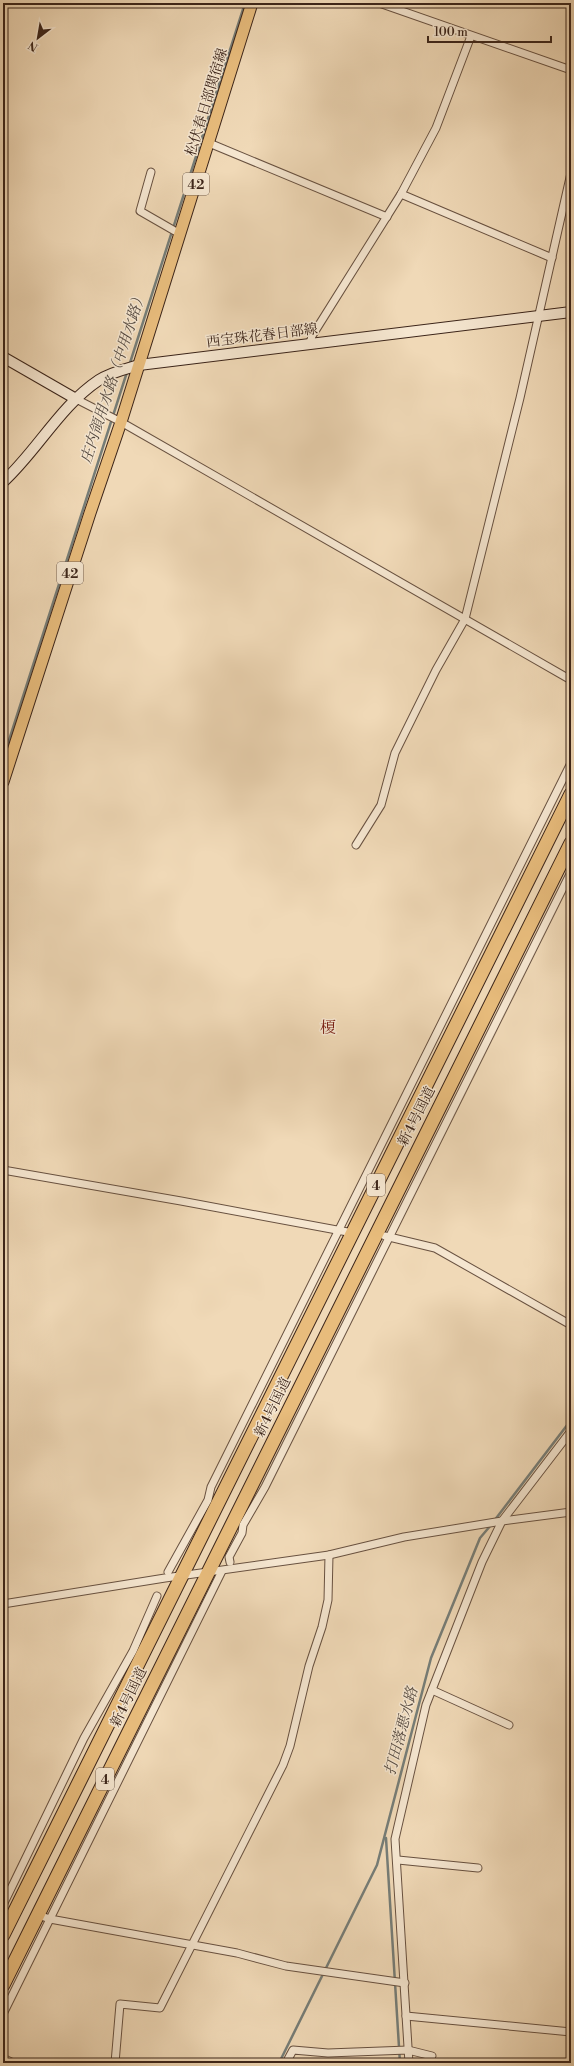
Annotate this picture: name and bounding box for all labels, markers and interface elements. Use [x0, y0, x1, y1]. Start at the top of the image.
north arrow [18, 18, 58, 58]
scale bar [428, 18, 551, 44]
text: 100 m [434, 25, 468, 40]
text: N [26, 37, 41, 54]
street label: 松伏春日部関宿線 [182, 46, 232, 158]
road number: 42 [183, 173, 209, 195]
water label: 庄内領用水路（中用水路） [77, 289, 150, 466]
street label: 西宝珠花春日部線 [205, 320, 319, 352]
road number: 42 [57, 562, 83, 584]
district label: 榎 [320, 1018, 336, 1038]
street label: 新4号国道 [394, 1084, 440, 1149]
road number: 4 [367, 1174, 385, 1196]
street label: 新4号国道 [251, 1375, 295, 1440]
street label: 新4号国道 [107, 1665, 151, 1730]
water label: 打田落悪水路 [381, 1684, 423, 1777]
road number: 4 [96, 1768, 114, 1790]

